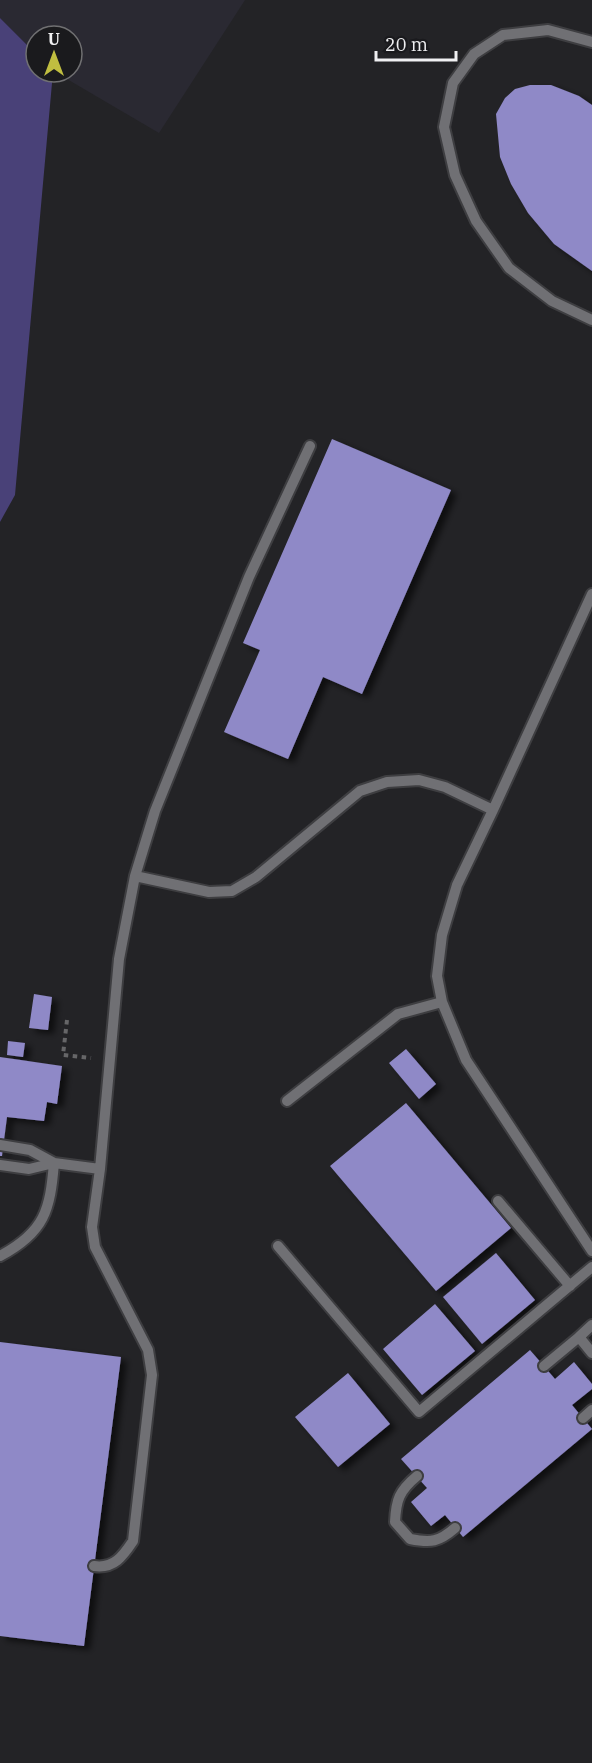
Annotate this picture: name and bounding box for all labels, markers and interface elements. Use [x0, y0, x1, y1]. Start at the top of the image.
north arrow [24, 24, 84, 84]
scale bar [376, 24, 456, 62]
text: U [48, 29, 60, 49]
text: 20 m [385, 33, 428, 56]

